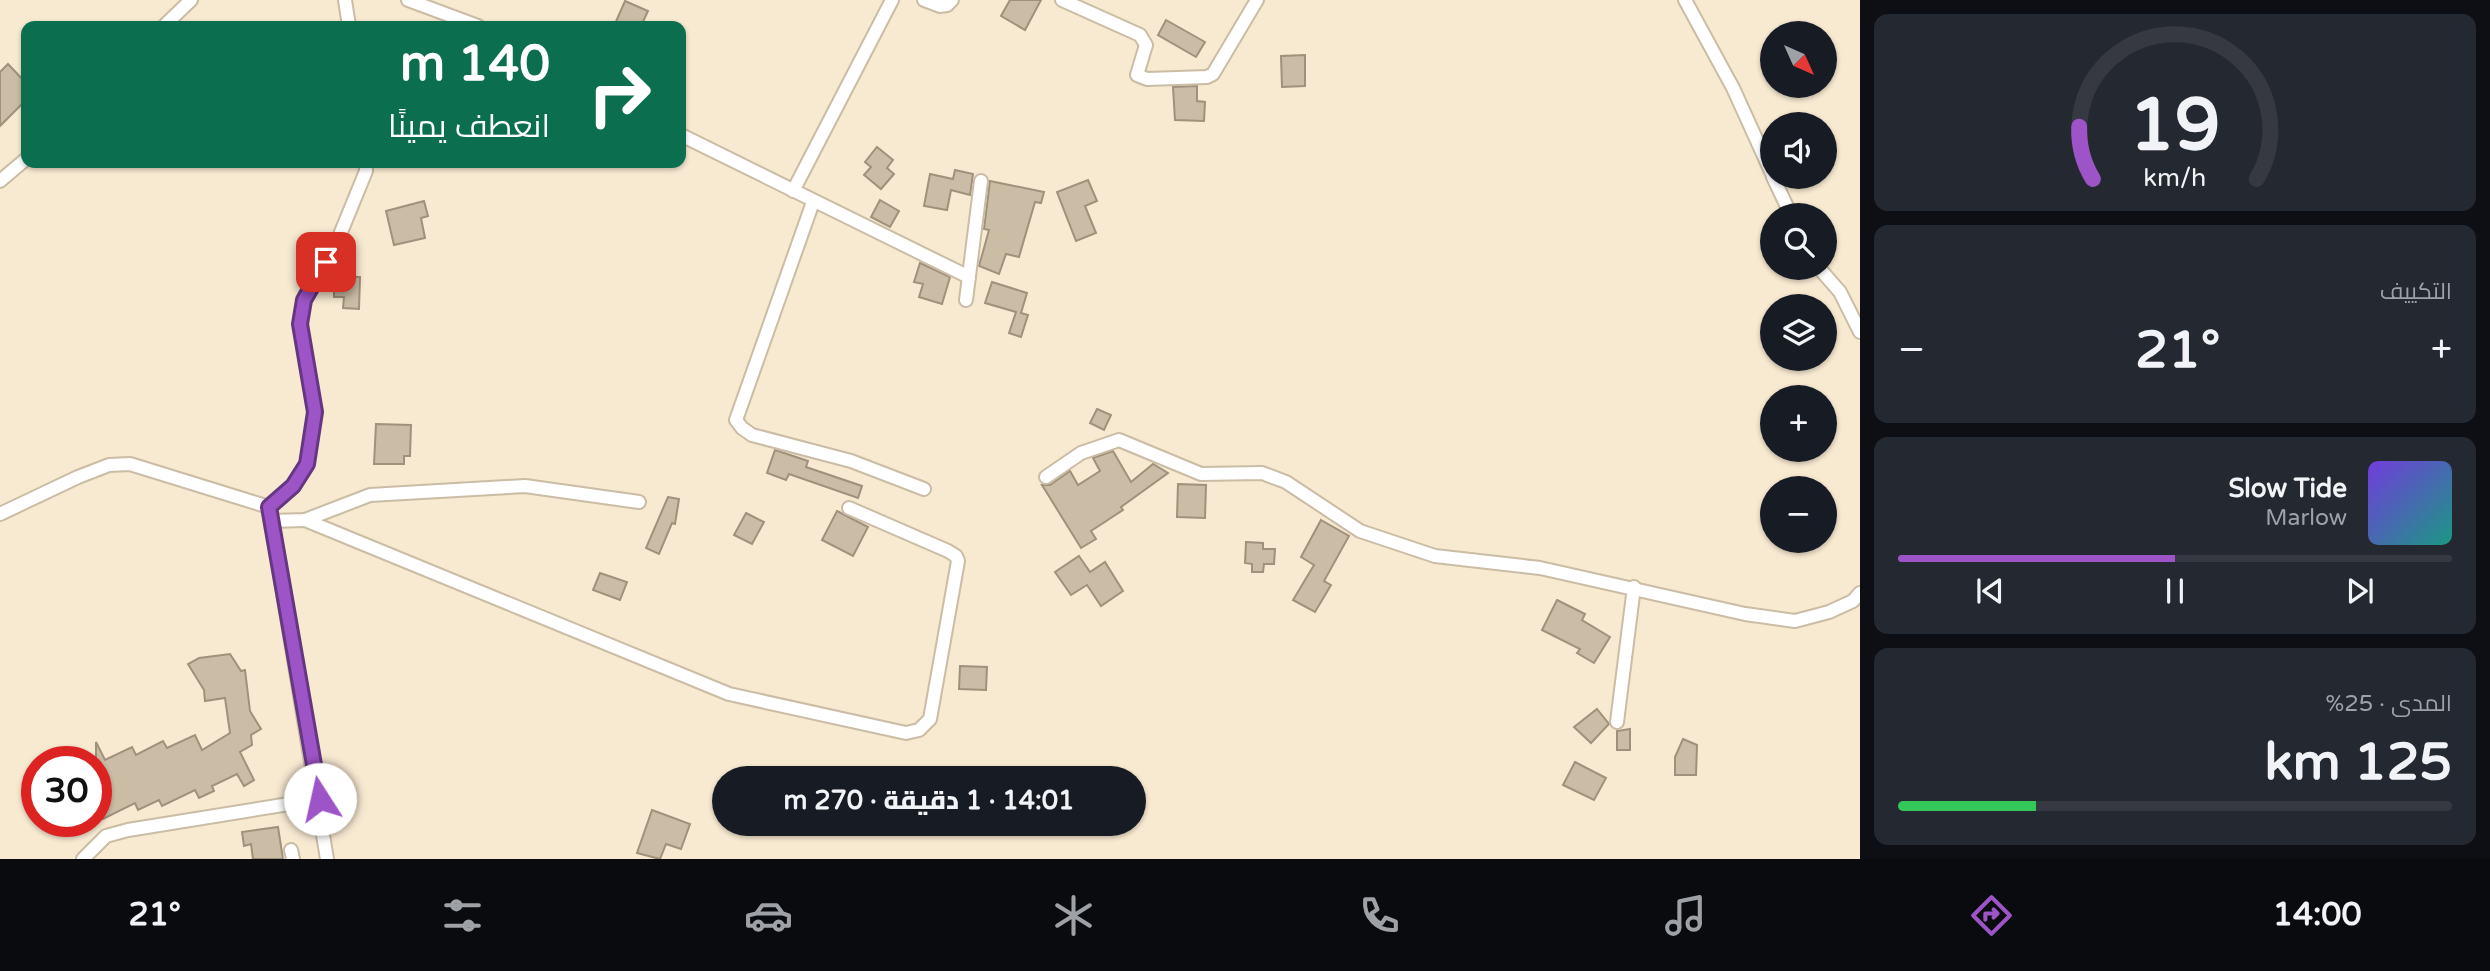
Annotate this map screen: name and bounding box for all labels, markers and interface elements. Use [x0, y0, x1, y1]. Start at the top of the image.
north arrow [1760, 21, 1838, 98]
map controls [1760, 21, 1837, 553]
text: 140 m [400, 35, 550, 94]
icon: right [574, 49, 665, 140]
text: 19 [2129, 82, 2221, 170]
text: انعطف يمينًا [388, 108, 550, 146]
button: sound [1760, 112, 1837, 189]
text: km/h [2144, 162, 2206, 192]
button: search [1760, 203, 1837, 280]
pin [296, 232, 356, 292]
icon: arrive [307, 243, 345, 281]
text: التكييف [2380, 278, 2452, 306]
button: layers [1760, 294, 1837, 371]
text: 21° [2135, 319, 2220, 382]
text: − [1898, 327, 1925, 373]
text: + [2431, 327, 2452, 373]
button: + [1760, 385, 1837, 462]
text: Slow Tide [2229, 473, 2347, 504]
button: − [1760, 476, 1837, 553]
text: Marlow [2265, 504, 2347, 532]
icon: previous [1971, 572, 2009, 610]
icon: pause [2156, 572, 2194, 610]
icon: next [2341, 572, 2379, 610]
text: المدى · 25% [2325, 690, 2452, 718]
text: 125 km [2264, 731, 2452, 794]
speed limit sign: 30 [21, 746, 112, 837]
position arrow [283, 762, 357, 836]
text: 14:01 · 1 دقيقة · 270 m [784, 785, 1074, 816]
icon: filters [438, 891, 487, 940]
icon: car [744, 891, 793, 940]
icon: climate [1049, 891, 1098, 940]
icon: phone [1355, 891, 1404, 940]
icon: music [1661, 891, 1710, 940]
icon: directions [1967, 891, 2016, 940]
text: 21° [129, 896, 181, 934]
text: 14:00 [2273, 896, 2362, 934]

